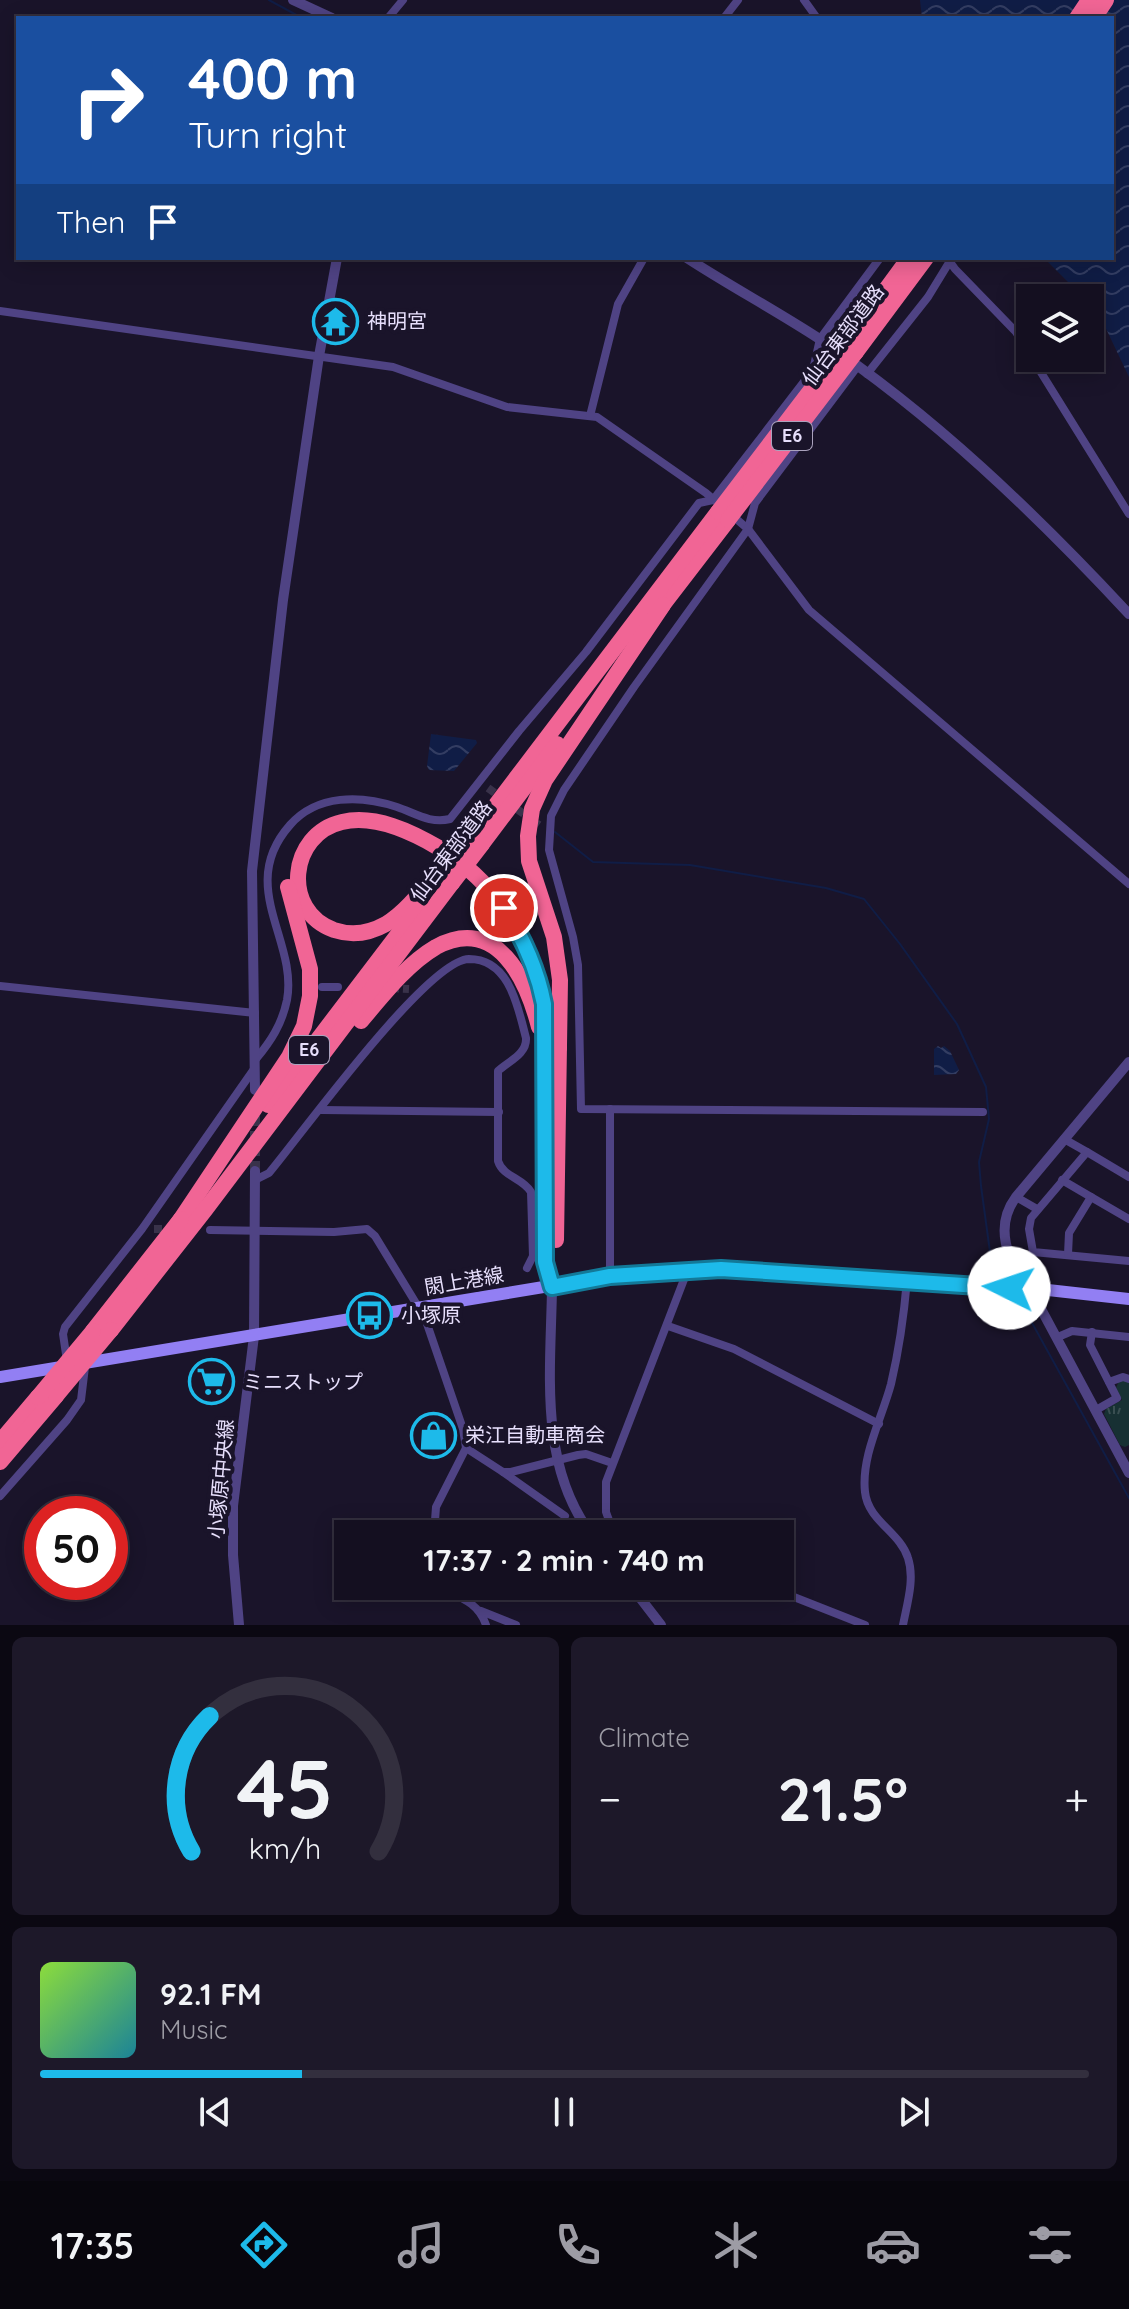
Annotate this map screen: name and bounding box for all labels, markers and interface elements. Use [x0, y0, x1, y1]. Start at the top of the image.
text: 400 m [188, 43, 357, 113]
icon: right [56, 48, 160, 152]
text: Turn right [188, 112, 347, 157]
icon: arrive [141, 200, 185, 244]
text: Then [56, 203, 125, 241]
street label: 仙台東部道路 [797, 279, 889, 390]
map controls [1016, 284, 1104, 372]
button: layers [1016, 284, 1104, 372]
temple icon: 神明宮 [312, 297, 360, 345]
place label: 神明宮 [367, 308, 427, 333]
road number: E6 [772, 422, 812, 450]
street label: 仙台東部道路 [405, 795, 497, 906]
pin [470, 874, 538, 942]
icon: arrive [482, 886, 526, 930]
road number: E6 [289, 1036, 329, 1064]
position arrow [967, 1246, 1051, 1330]
street label: 閖上港線 [422, 1261, 505, 1300]
bus stop icon: 小塚原 [346, 1291, 394, 1339]
place label: 小塚原 [401, 1302, 461, 1327]
supermarket icon: ミニストップ [188, 1358, 236, 1406]
place label: ミニストップ [243, 1369, 363, 1394]
shop icon: 栄江自動車商会 [410, 1411, 458, 1459]
street label: 小塚原中央線 [203, 1418, 238, 1540]
place label: 栄江自動車商会 [465, 1422, 605, 1447]
speed limit sign: 50 [24, 1496, 128, 1600]
text: 17:37 · 2 min · 740 m [423, 1541, 705, 1579]
text: Climate [599, 1721, 690, 1754]
text: 45 [237, 1735, 334, 1839]
text: 21.5° [778, 1761, 908, 1836]
text: − [599, 1771, 621, 1826]
text: + [1064, 1771, 1089, 1826]
text: km/h [249, 1830, 322, 1866]
text: 92.1 FM [160, 1975, 262, 2013]
text: Music [160, 2013, 228, 2046]
icon: previous [193, 2090, 237, 2134]
icon: pause [542, 2090, 586, 2134]
icon: next [892, 2090, 936, 2134]
icon: directions [236, 2217, 292, 2273]
icon: music [393, 2217, 449, 2273]
icon: phone [550, 2217, 606, 2273]
icon: climate [708, 2217, 764, 2273]
icon: car [865, 2217, 921, 2273]
icon: filters [1022, 2217, 1078, 2273]
text: 17:35 [51, 2223, 134, 2268]

